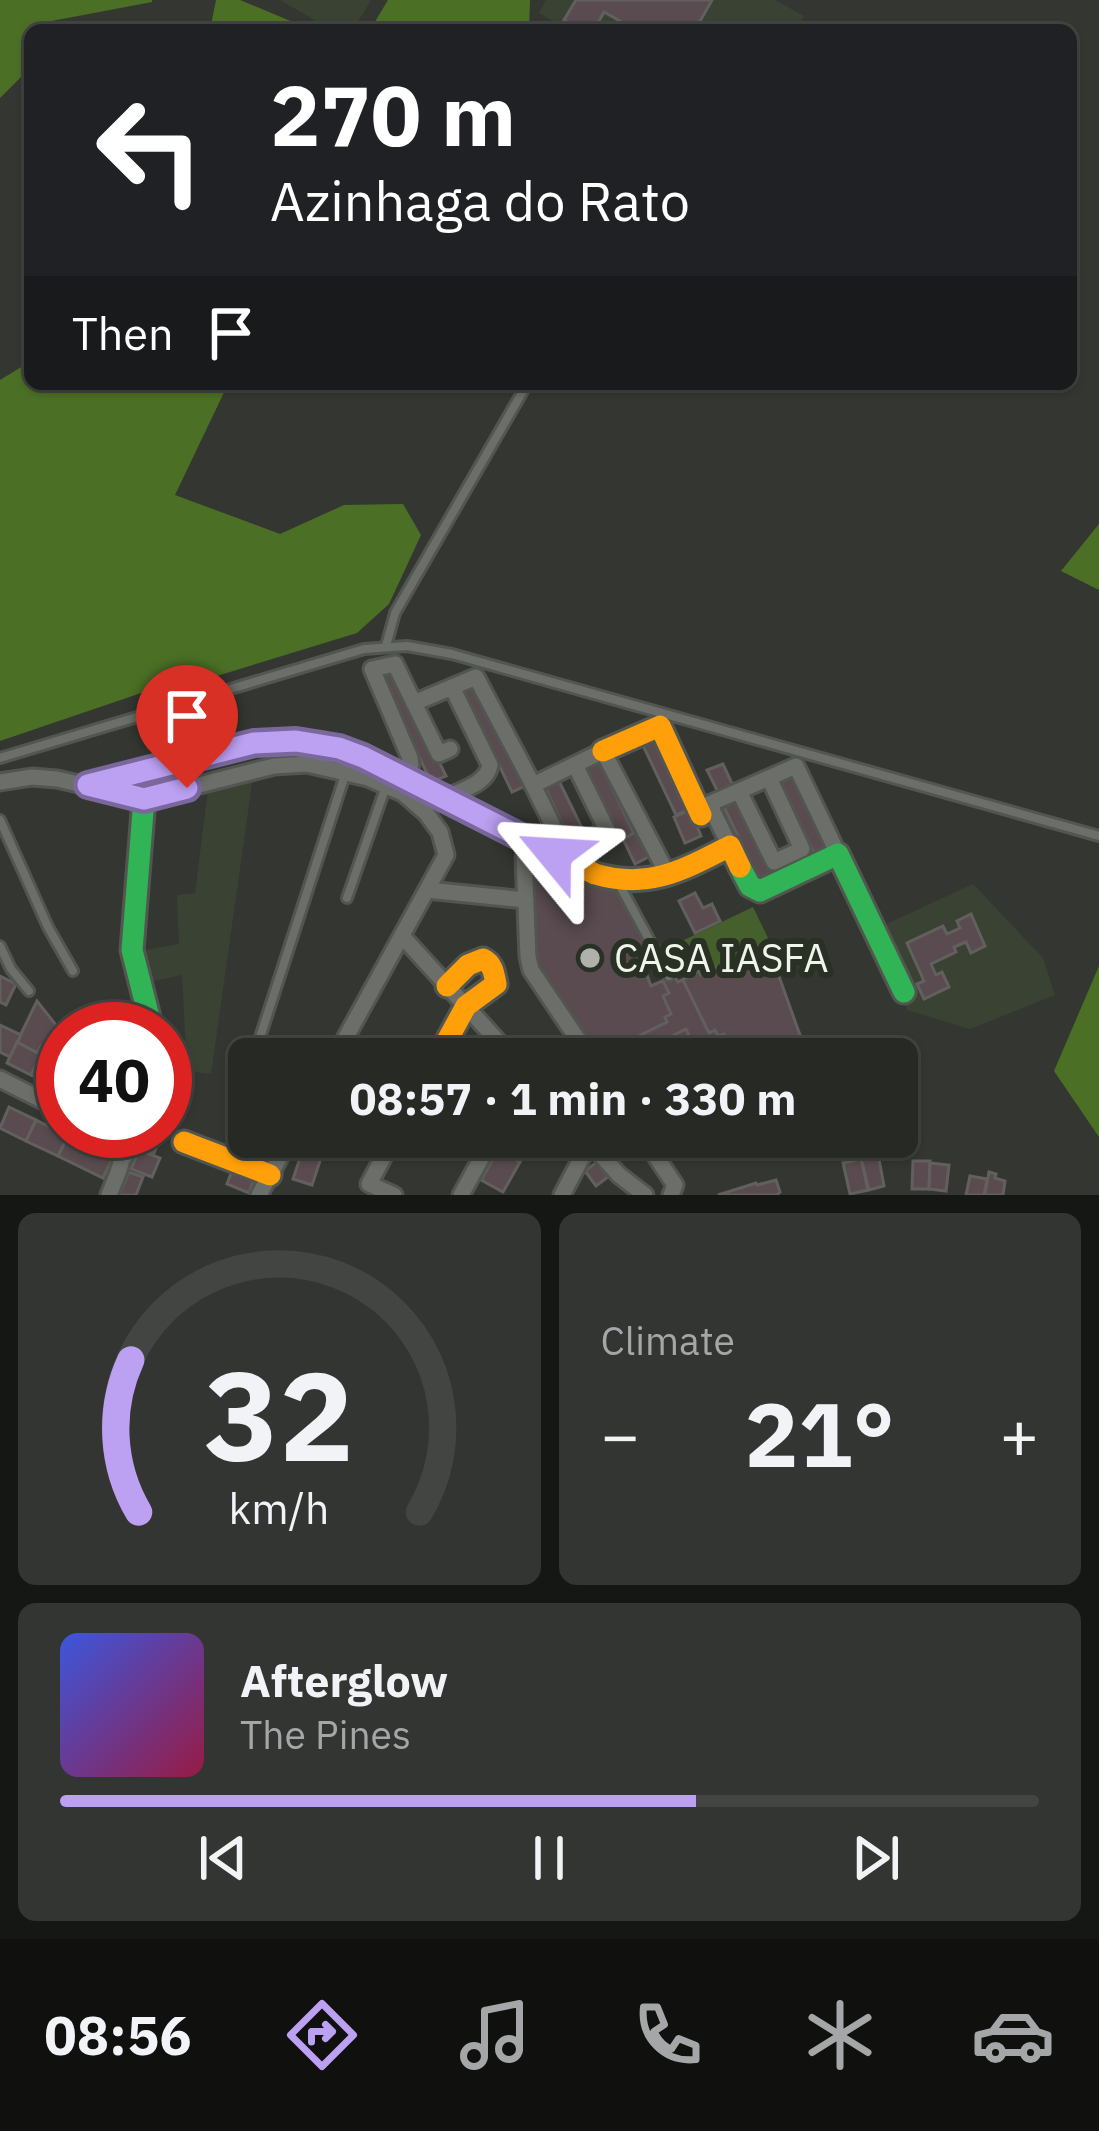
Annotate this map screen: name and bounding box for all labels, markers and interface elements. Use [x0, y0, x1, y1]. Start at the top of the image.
text: 270 m [270, 60, 516, 169]
icon: left [72, 72, 228, 228]
text: Azinhaga do Rato [270, 166, 690, 236]
icon: arrive [198, 300, 264, 366]
text: Then [72, 304, 174, 362]
pin [136, 665, 238, 788]
icon: arrive [154, 683, 220, 749]
position arrow [491, 791, 617, 917]
place label: CASA IASFA [614, 932, 828, 983]
marker: CASA IASFA [577, 945, 603, 971]
speed limit sign: 40 [36, 1002, 192, 1158]
text: 08:57 · 1 min · 330 m [350, 1069, 796, 1127]
text: Climate [601, 1315, 735, 1366]
text: 32 [204, 1333, 354, 1495]
text: 21° [745, 1375, 895, 1492]
text: − [601, 1391, 640, 1477]
text: + [999, 1391, 1039, 1477]
text: km/h [229, 1480, 330, 1536]
text: Afterglow [240, 1651, 448, 1709]
text: The Pines [240, 1709, 411, 1760]
icon: previous [190, 1825, 256, 1891]
icon: pause [516, 1825, 582, 1891]
icon: next [843, 1825, 909, 1891]
icon: directions [280, 1993, 364, 2077]
icon: music [453, 1993, 537, 2077]
icon: phone [626, 1993, 710, 2077]
icon: climate [798, 1993, 882, 2077]
icon: car [971, 1993, 1055, 2077]
text: 08:56 [44, 2000, 192, 2070]

